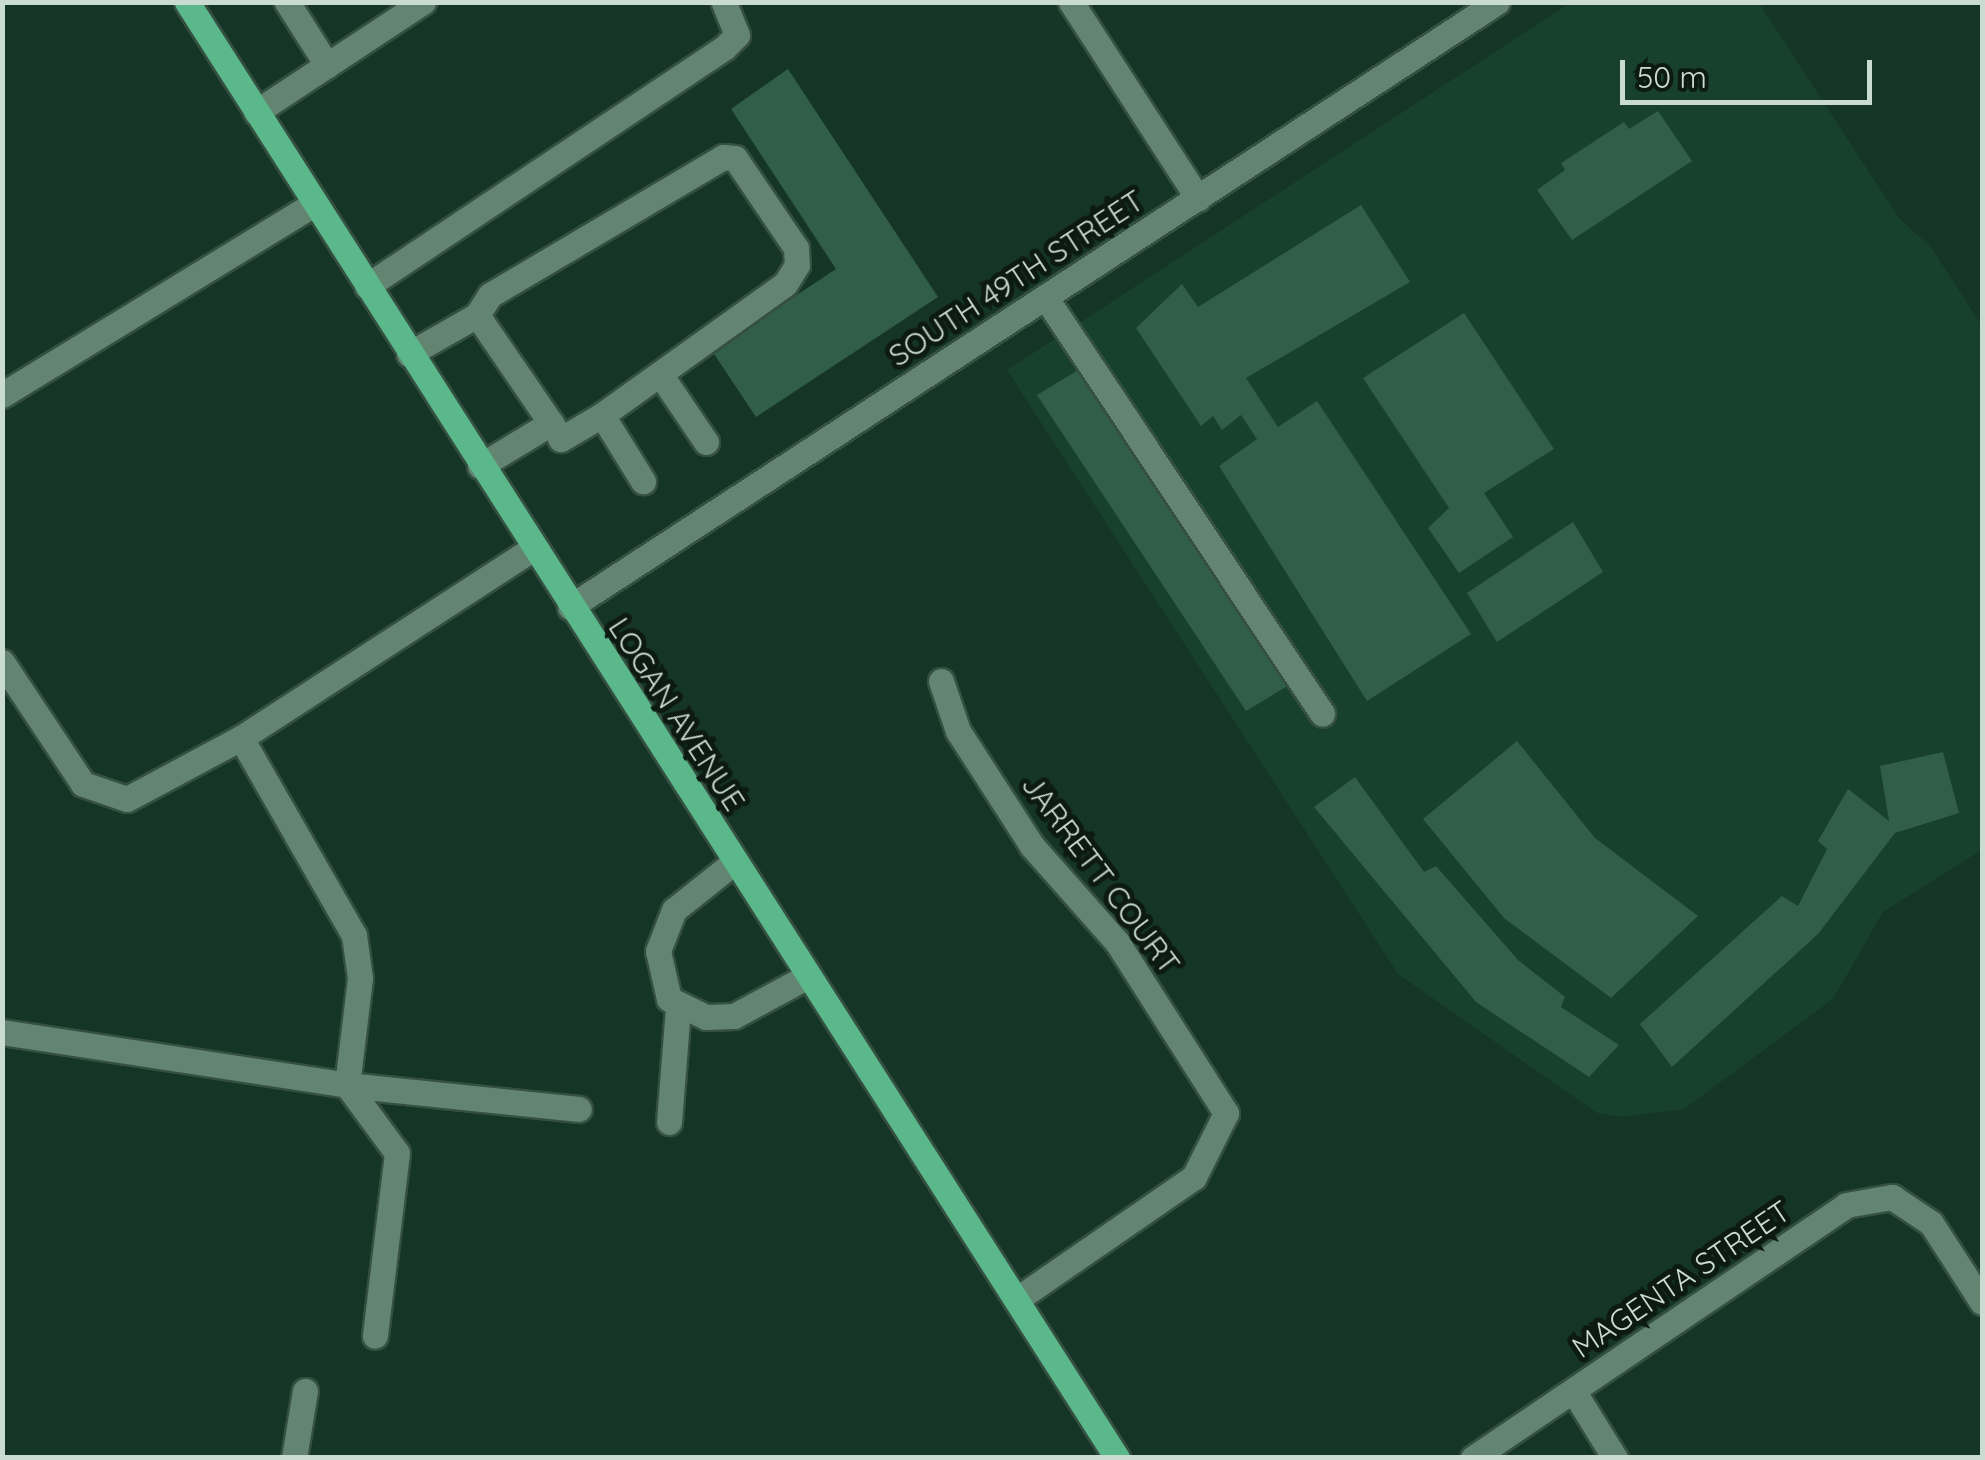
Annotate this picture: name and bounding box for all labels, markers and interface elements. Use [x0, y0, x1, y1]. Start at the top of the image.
scale bar [1625, 40, 1878, 102]
text: 50 m [1637, 58, 1707, 96]
street label: SOUTH 49TH STREET [882, 182, 1150, 374]
street label: LOGAN AVENUE [601, 611, 753, 817]
street label: JARRETT COURT [1014, 767, 1188, 981]
street label: MAGENTA STREET [1565, 1193, 1797, 1365]

